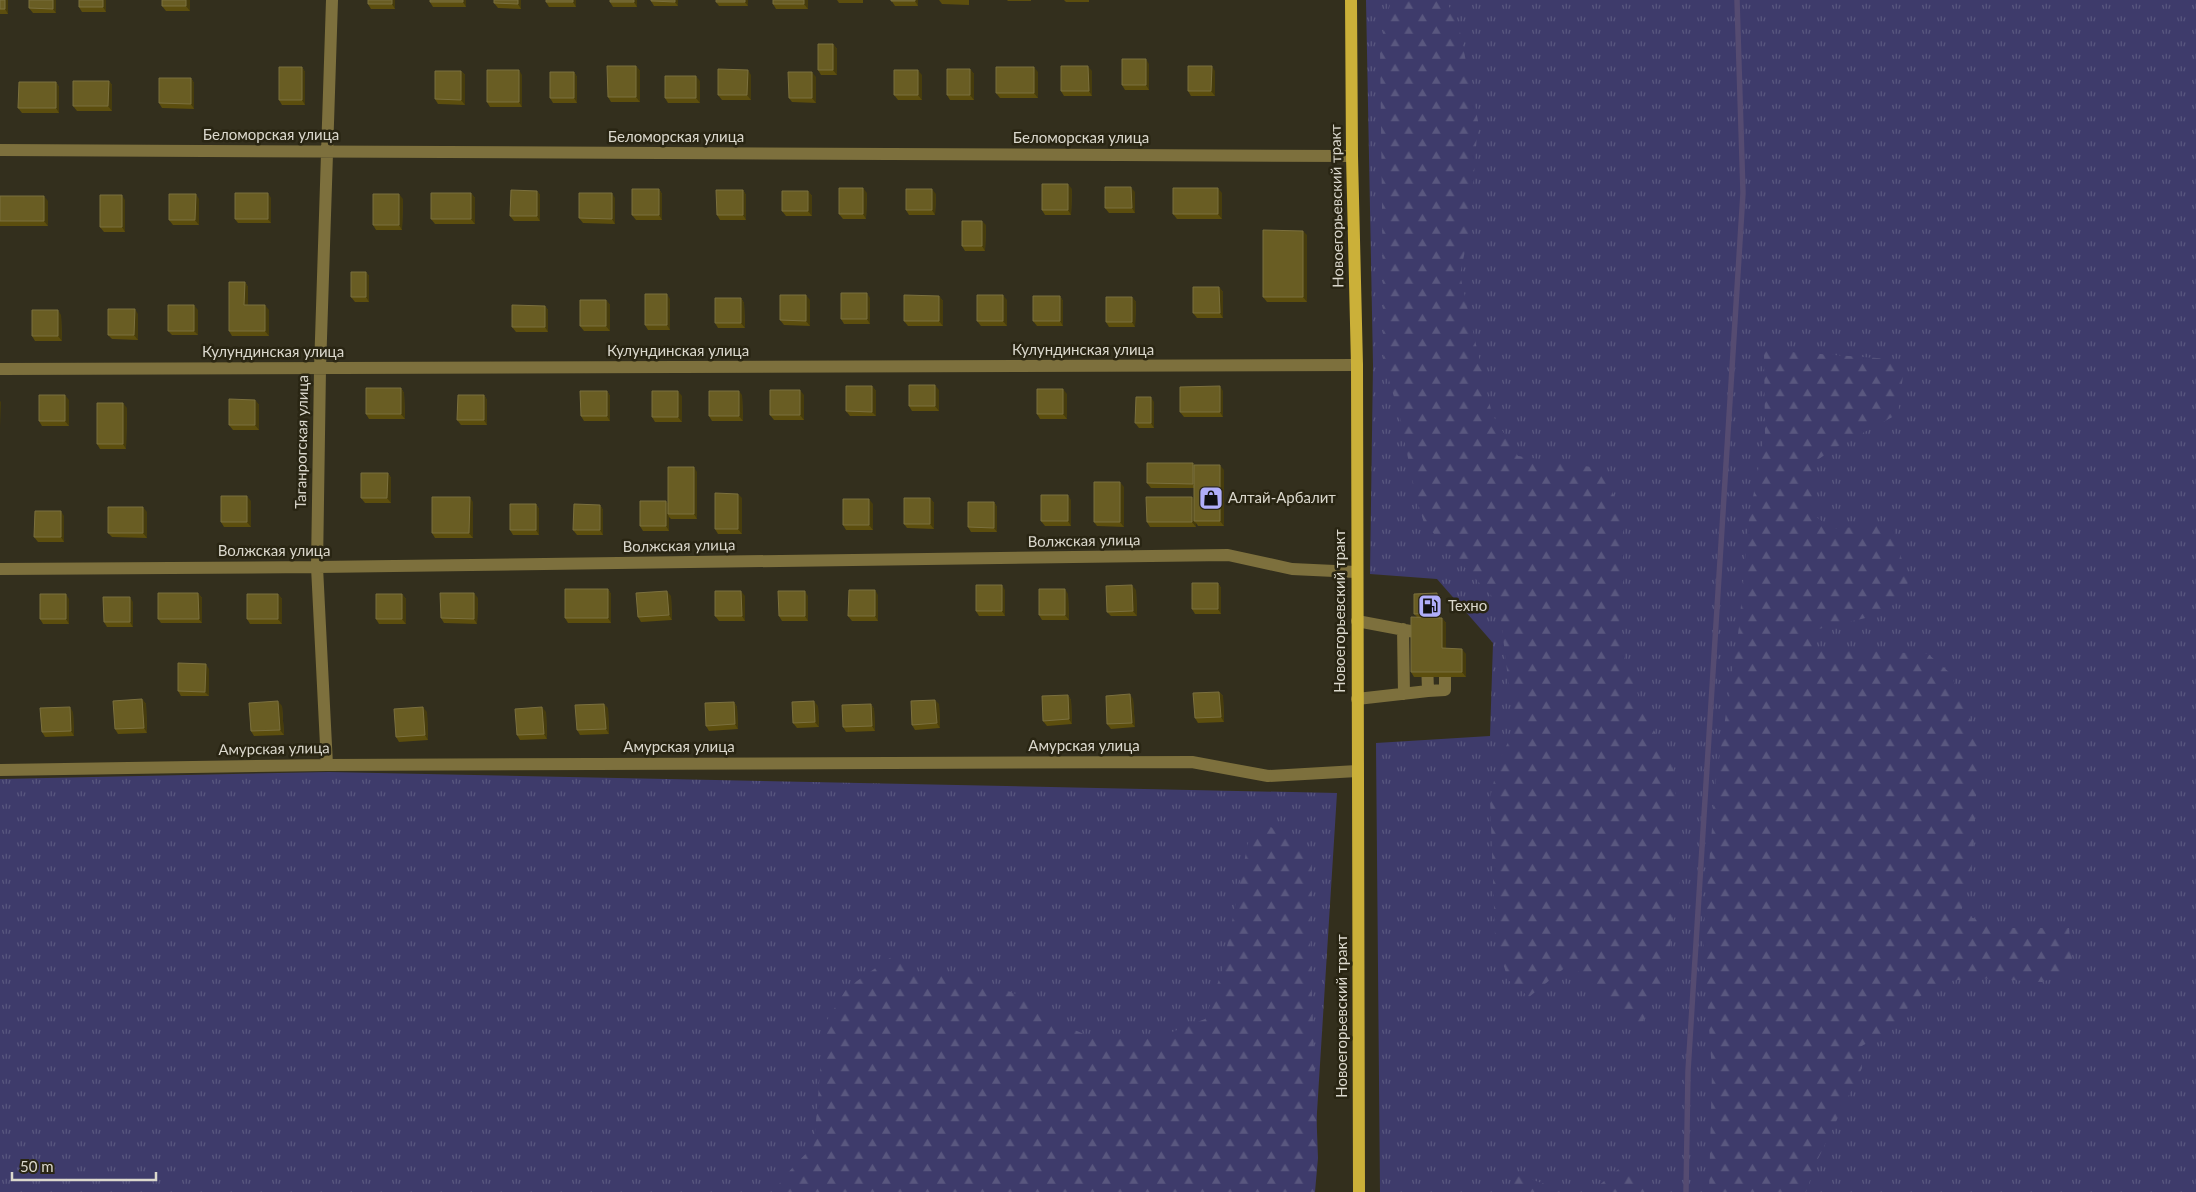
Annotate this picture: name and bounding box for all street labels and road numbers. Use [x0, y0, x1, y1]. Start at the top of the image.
street label: Новоегорьевский тракт [1326, 124, 1346, 288]
street label: Беломорская улица [203, 125, 339, 143]
street label: Беломорская улица [608, 127, 744, 145]
street label: Беломорская улица [1013, 128, 1149, 146]
street label: Кулундинская улица [1012, 340, 1154, 358]
street label: Кулундинская улица [607, 341, 749, 359]
street label: Кулундинская улица [202, 342, 344, 360]
street label: Таганрогская улица [291, 375, 311, 509]
street label: Новоегорьевский тракт [1330, 529, 1348, 693]
street label: Волжская улица [1027, 530, 1141, 550]
street label: Волжская улица [622, 535, 736, 555]
street label: Волжская улица [218, 541, 330, 559]
street label: Амурская улица [1028, 736, 1140, 754]
street label: Амурская улица [623, 737, 735, 755]
street label: Амурская улица [218, 738, 330, 758]
street label: Новоегорьевский тракт [1332, 934, 1350, 1098]

